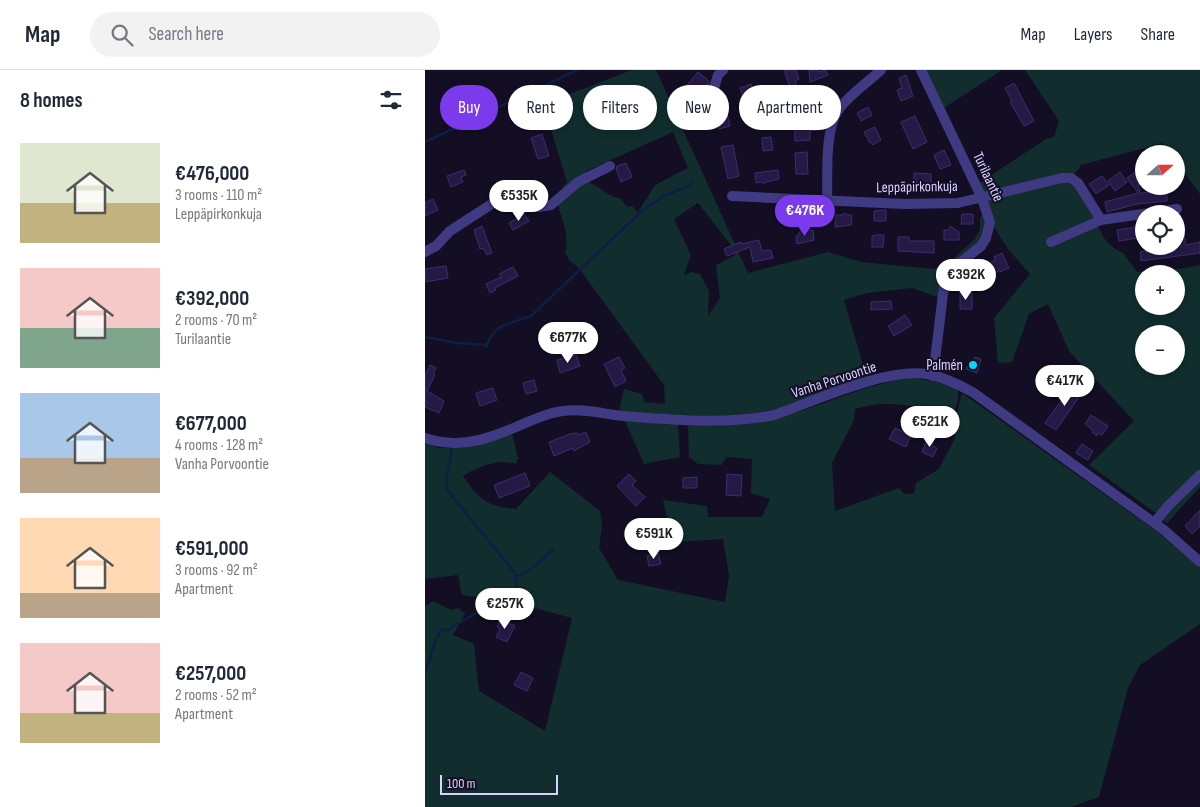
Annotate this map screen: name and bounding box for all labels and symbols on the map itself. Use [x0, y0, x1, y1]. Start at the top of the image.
north arrow [1135, 145, 1185, 195]
street label: Turilaantie [968, 149, 1008, 205]
street label: Leppäpirkonkuja [876, 177, 958, 197]
pin: €535K [484, 180, 554, 222]
pin: €476K [770, 194, 840, 237]
pin: €392K [931, 258, 1001, 301]
pin: €677K [533, 322, 603, 364]
place label: Palmén [926, 356, 963, 375]
street label: Vanha Porvoontie [789, 357, 879, 403]
marker: Palmén [967, 359, 979, 371]
pin: €417K [1030, 364, 1100, 407]
pin: €521K [895, 406, 965, 448]
pin: €591K [619, 518, 689, 560]
pin: €257K [470, 588, 540, 630]
scale bar [440, 772, 557, 795]

